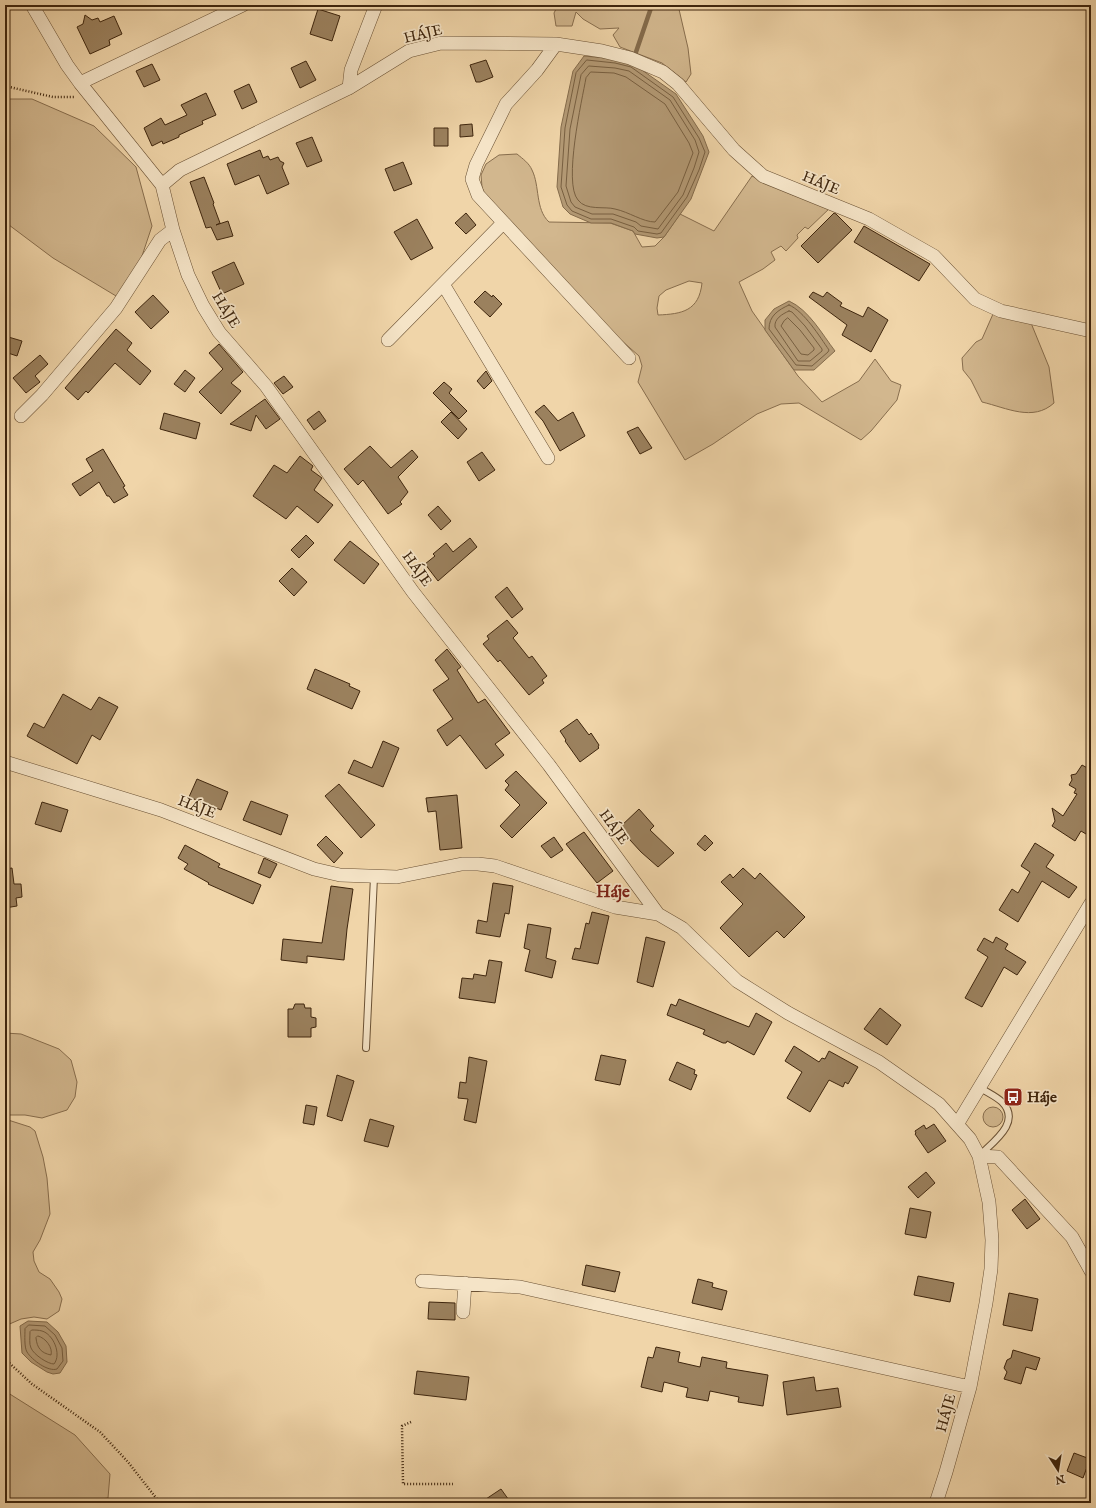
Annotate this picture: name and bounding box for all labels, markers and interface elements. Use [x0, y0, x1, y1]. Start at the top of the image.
street label: HÁJE [402, 20, 444, 48]
street label: HÁJE [799, 167, 843, 199]
street label: HÁJE [208, 288, 244, 332]
street label: HÁJE [398, 548, 436, 590]
street label: HÁJE [175, 791, 219, 823]
street label: HÁJE [595, 806, 633, 848]
district label: Háje [596, 882, 630, 903]
bus stop icon: Háje [1002, 1086, 1024, 1108]
place label: Háje [1027, 1088, 1057, 1107]
street label: HÁJE [932, 1392, 960, 1434]
north arrow [1038, 1450, 1078, 1490]
text: N [1053, 1471, 1067, 1487]

